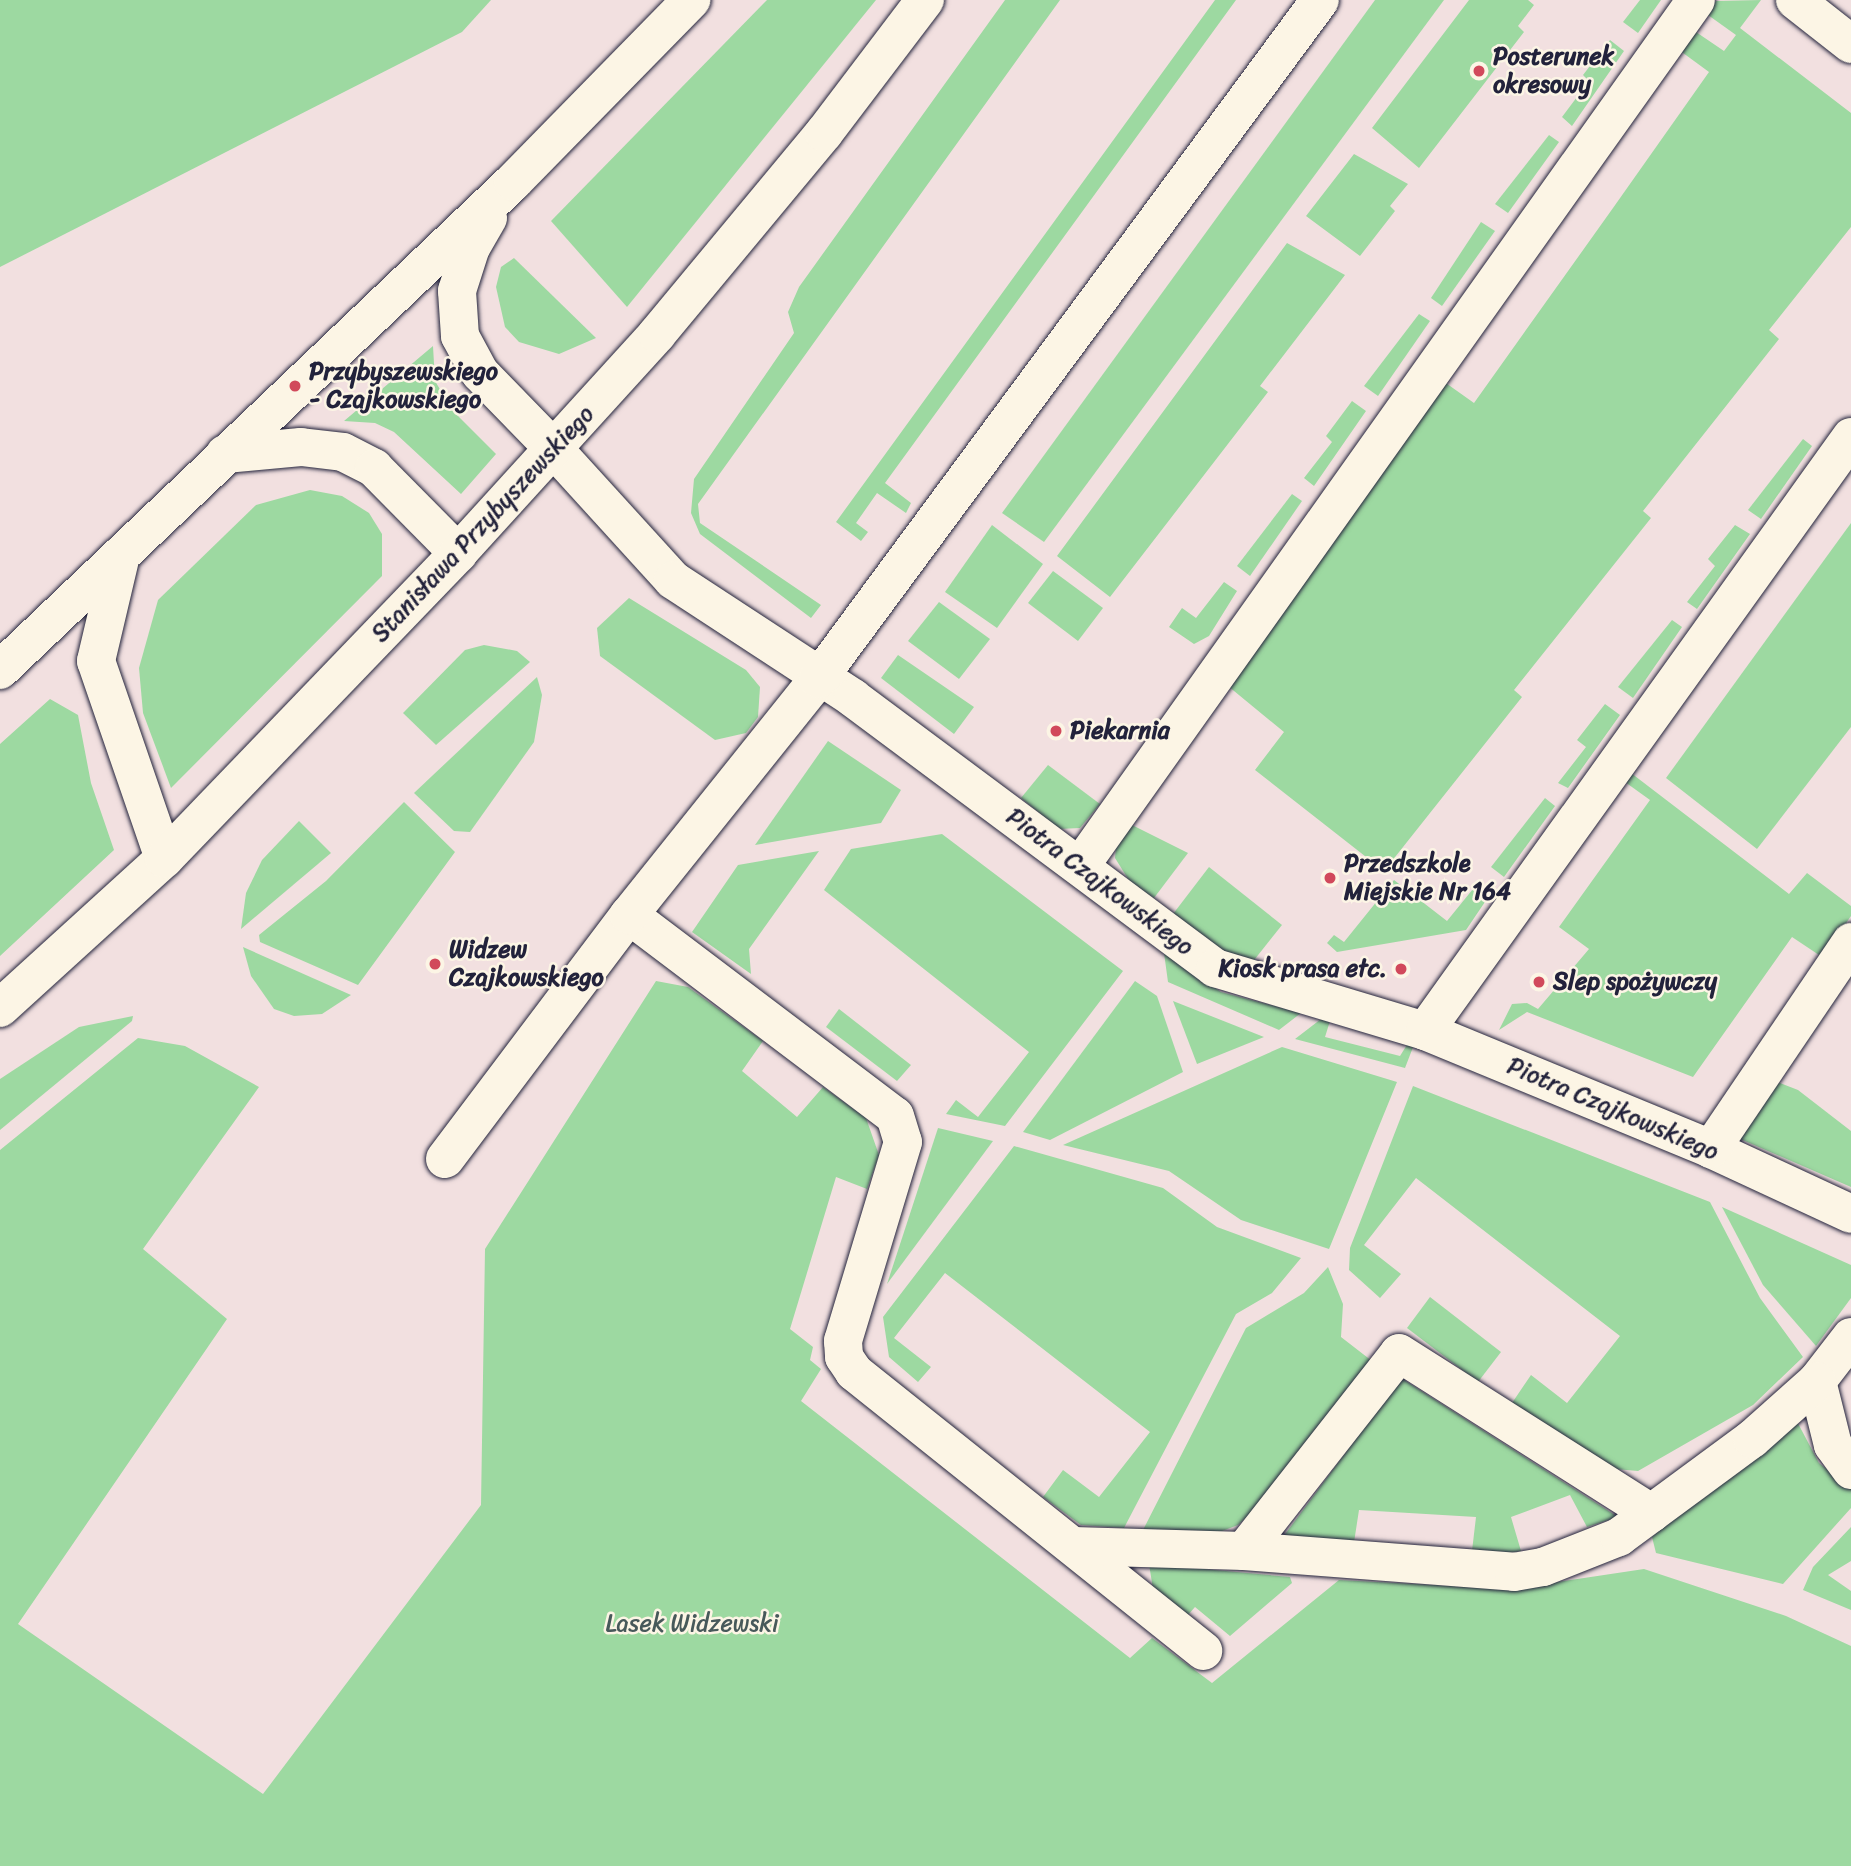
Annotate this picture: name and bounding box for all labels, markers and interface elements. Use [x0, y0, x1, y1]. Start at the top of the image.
place label: Posterunek okresowy [1493, 43, 1614, 99]
marker: Posterunek okresowy [1471, 63, 1487, 79]
place label: Przybyszewskiego - Czajkowskiego [309, 358, 498, 414]
marker: Przybyszewskiego - Czajkowskiego [287, 378, 303, 394]
street label: Stanisława Przybyszewskiego [367, 401, 599, 647]
place label: Piekarnia [1070, 717, 1170, 745]
marker: Piekarnia [1048, 723, 1064, 739]
street label: Piotra Czajkowskiego [1001, 802, 1199, 962]
place label: Przedszkole Miejskie Nr 164 [1344, 850, 1511, 906]
marker: Przedszkole Miejskie Nr 164 [1322, 870, 1338, 886]
place label: Widzew Czajkowskiego [449, 936, 604, 992]
place label: Kiosk prasa etc. [1219, 955, 1387, 983]
marker: Widzew Czajkowskiego [427, 956, 443, 972]
marker: Kiosk prasa etc. [1393, 961, 1409, 977]
place label: Slep spożywczy [1553, 968, 1718, 996]
marker: Slep spożywczy [1531, 974, 1547, 990]
street label: Piotra Czajkowskiego [1503, 1051, 1723, 1167]
park label: Lasek Widzewski [605, 1610, 779, 1638]

